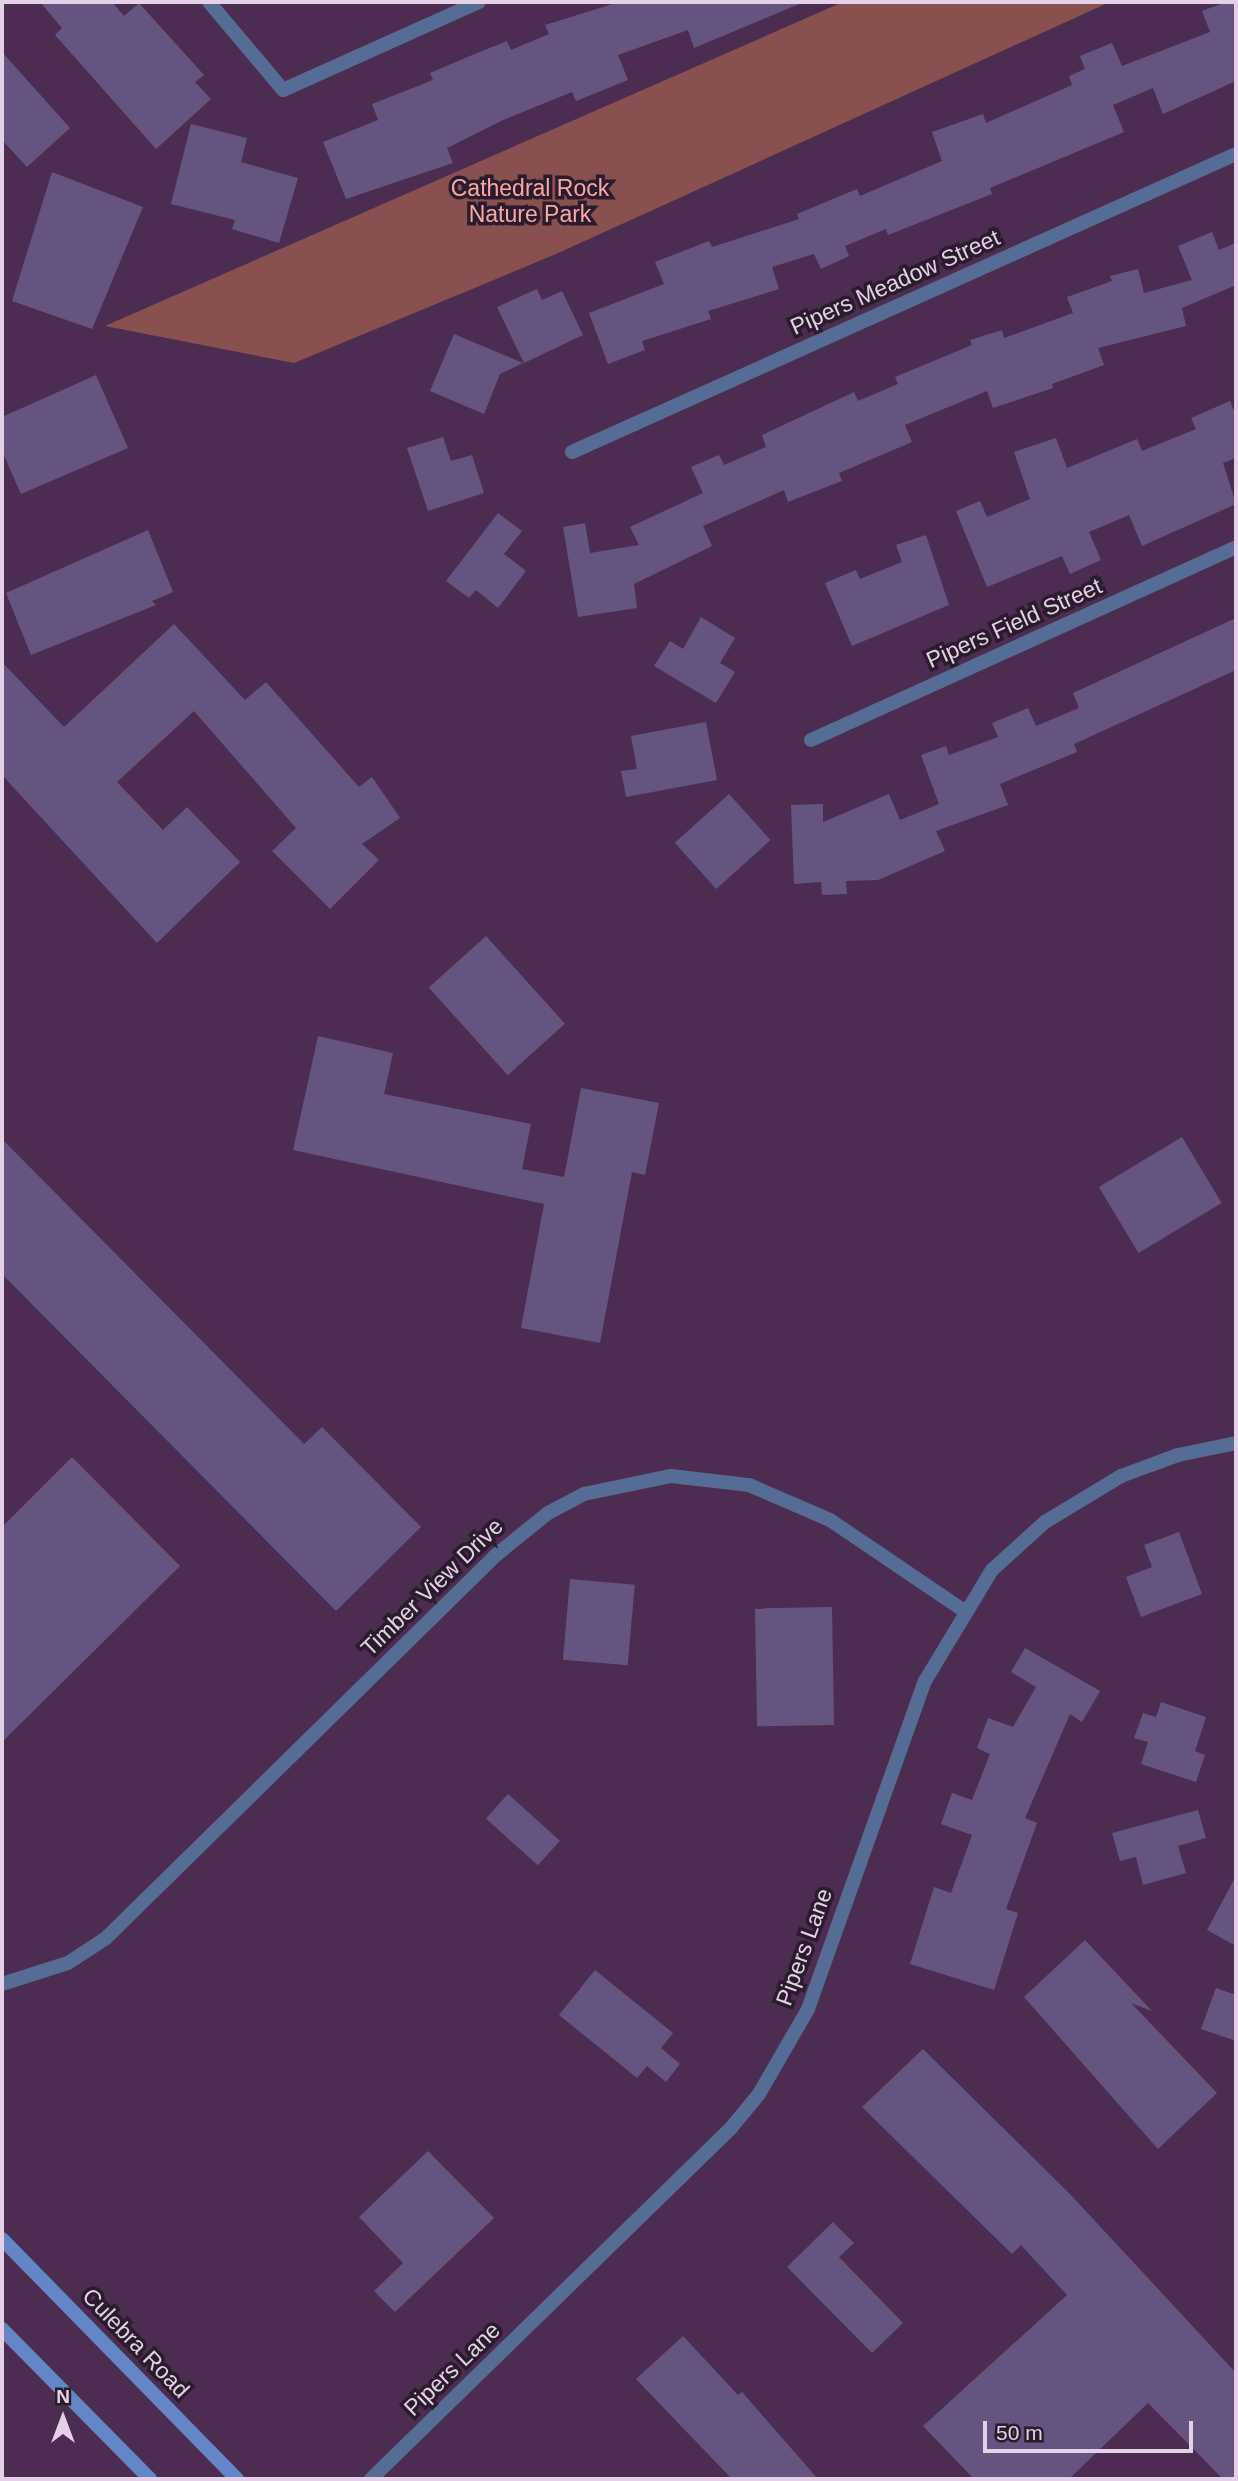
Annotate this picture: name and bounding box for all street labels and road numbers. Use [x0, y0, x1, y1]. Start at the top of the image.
street label: Pipers Meadow Street [786, 223, 1004, 341]
street label: Pipers Field Street [922, 572, 1106, 674]
street label: Timber View Drive [355, 1512, 509, 1662]
street label: Pipers Lane [770, 1885, 838, 2009]
street label: Culebra Road [77, 2282, 195, 2404]
street label: Pipers Lane [398, 2316, 506, 2422]

